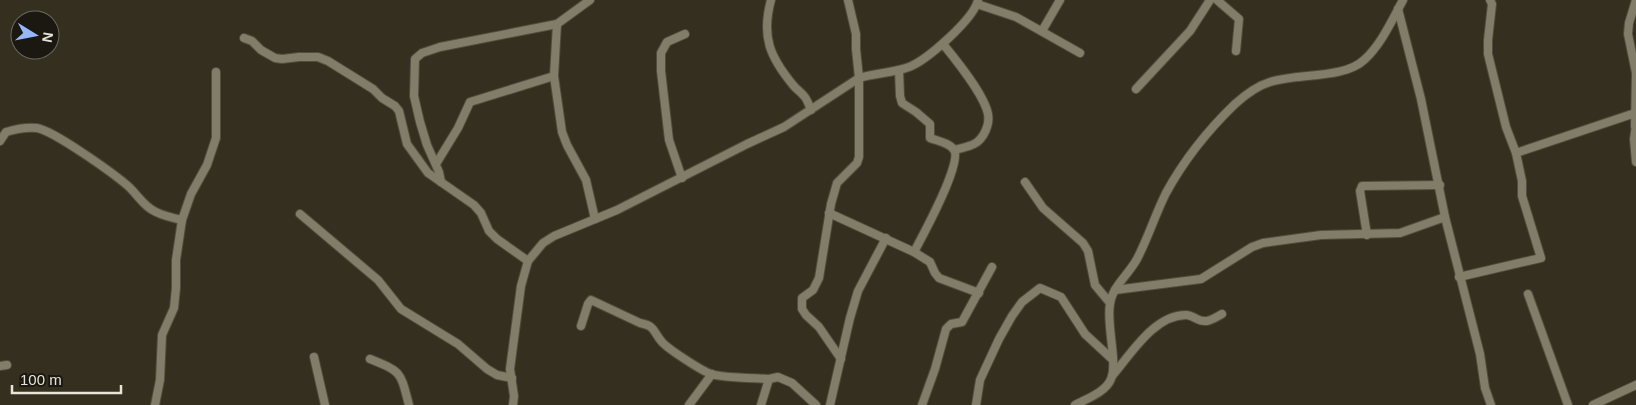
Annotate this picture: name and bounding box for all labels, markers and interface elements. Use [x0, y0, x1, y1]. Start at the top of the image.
north arrow [10, 10, 60, 60]
text: N [39, 31, 57, 44]
scale bar [12, 362, 121, 394]
text: 100 m [20, 371, 62, 388]

